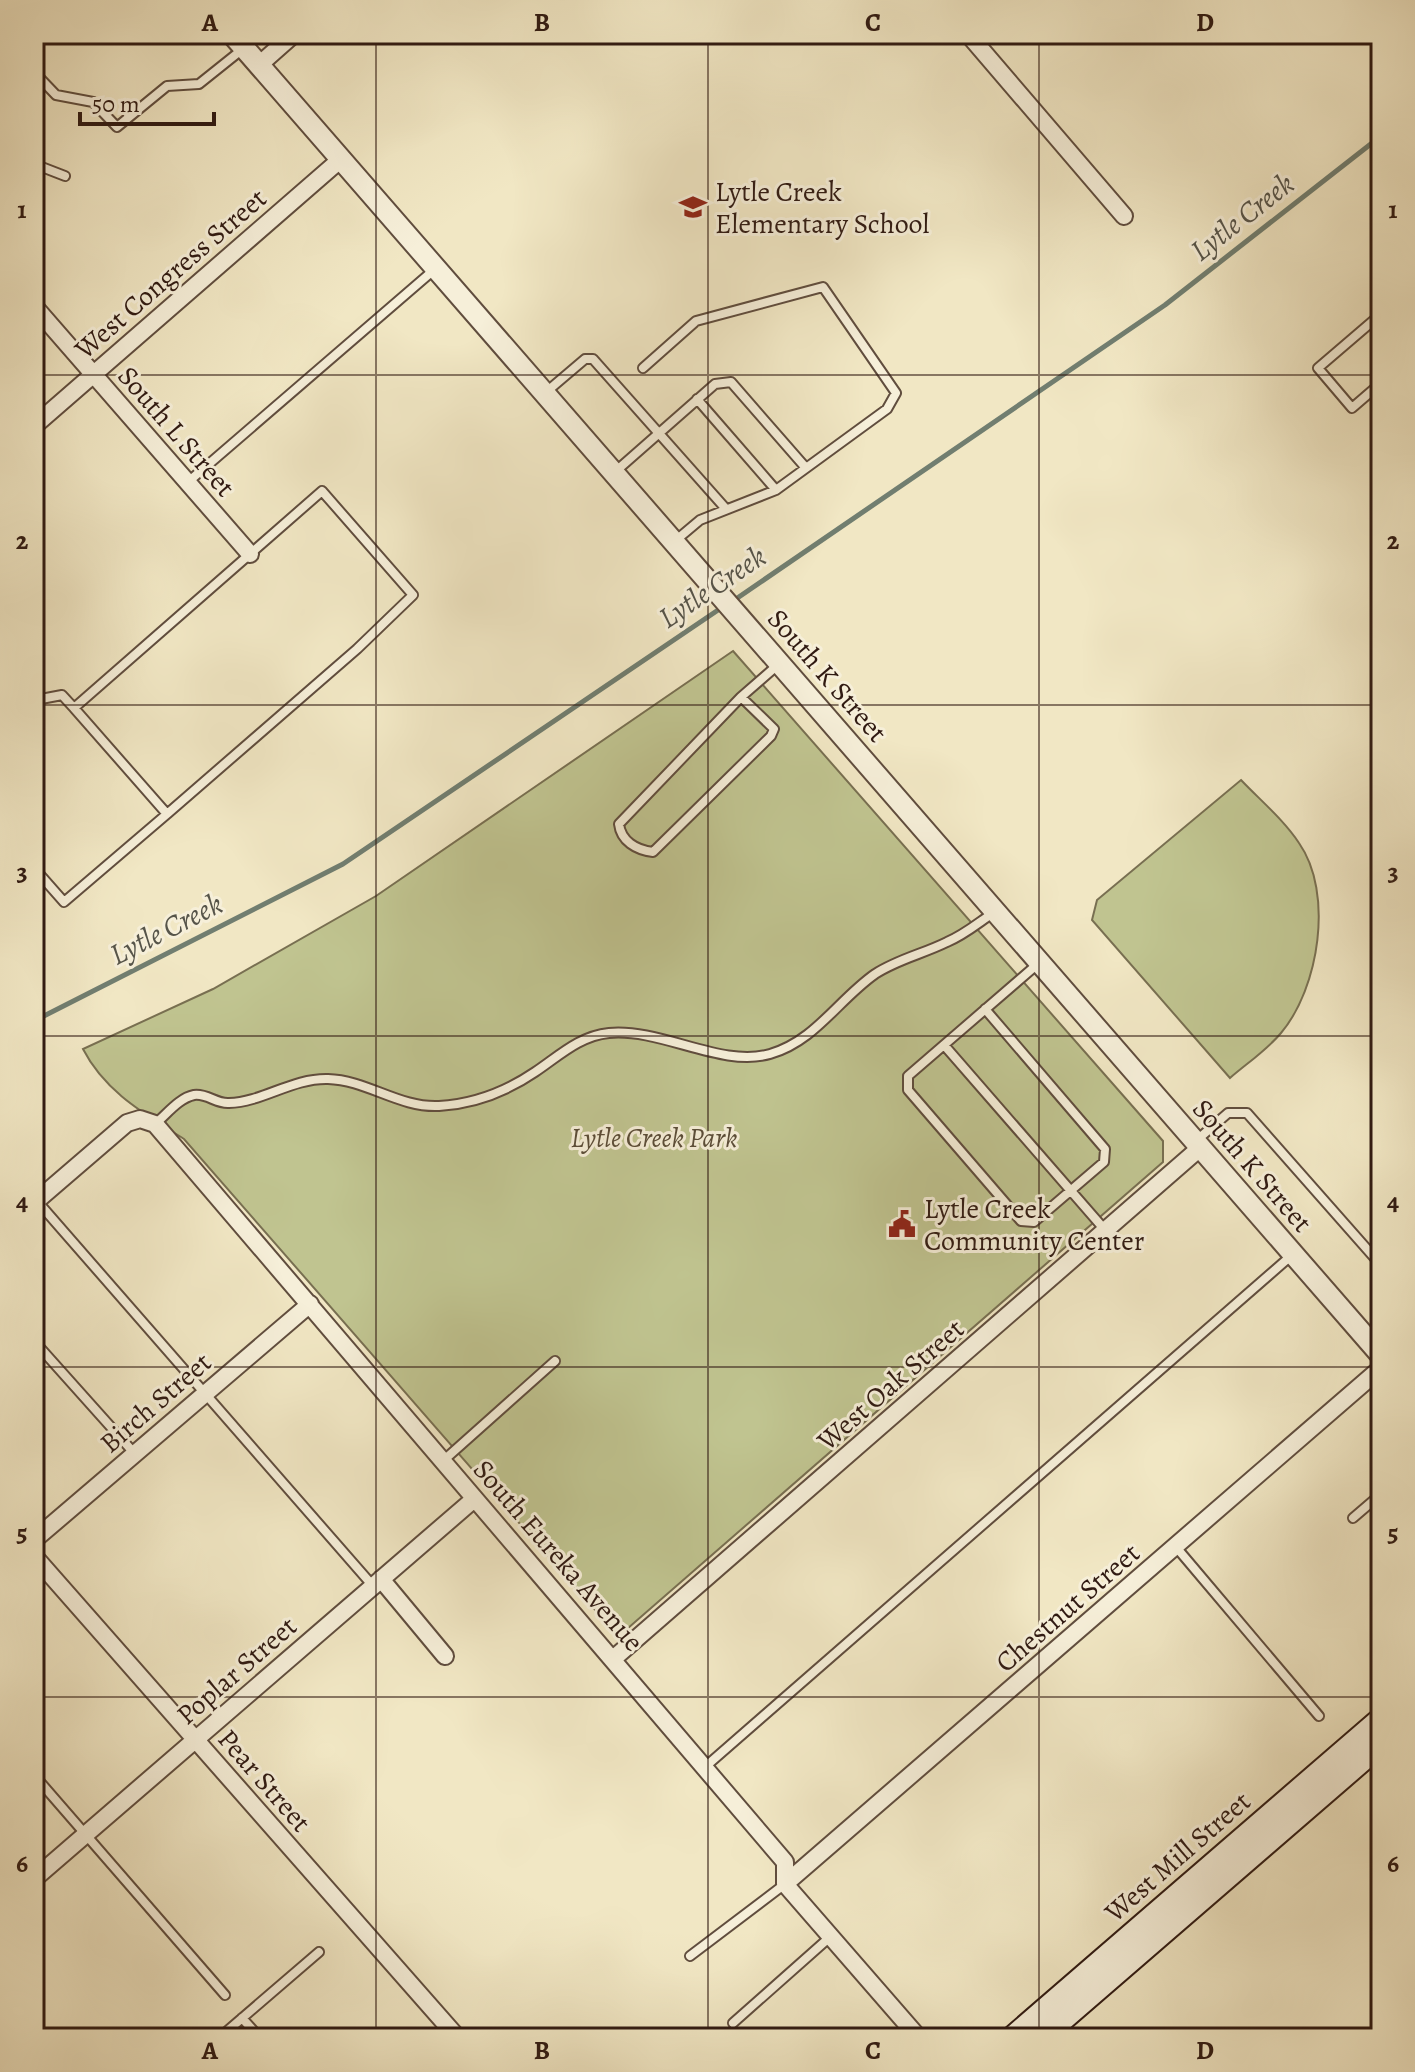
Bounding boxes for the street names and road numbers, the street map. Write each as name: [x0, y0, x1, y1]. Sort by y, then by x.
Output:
street label: West Congress Street: [66, 180, 275, 368]
street label: South L Street: [109, 358, 244, 505]
street label: South K Street: [759, 601, 896, 750]
street label: South K Street: [1184, 1091, 1321, 1240]
street label: West Oak Street: [808, 1310, 972, 1460]
street label: Birch Street: [92, 1344, 219, 1462]
street label: South Eureka Avenue: [464, 1452, 652, 1660]
street label: Chestnut Street: [987, 1534, 1148, 1681]
street label: Poplar Street: [168, 1608, 305, 1734]
street label: Pear Street: [209, 1721, 320, 1840]
street label: West Mill Street: [1096, 1783, 1259, 1931]

